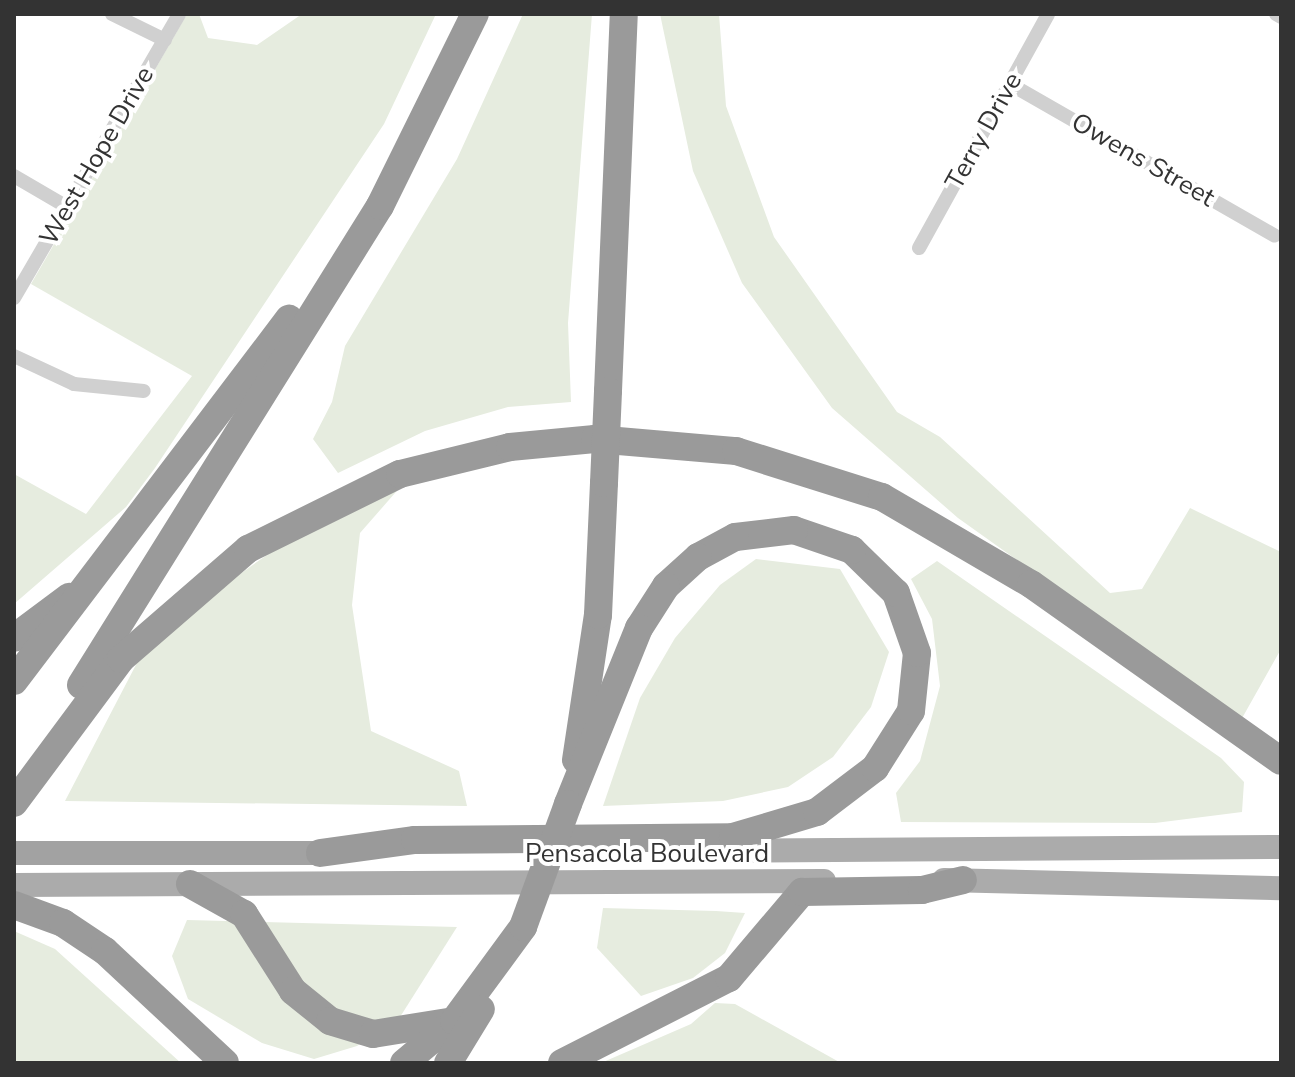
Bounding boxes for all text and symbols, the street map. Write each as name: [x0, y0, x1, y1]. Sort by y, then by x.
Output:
street label: West Hope Drive: [33, 61, 161, 251]
street label: Terry Drive: [939, 67, 1029, 195]
street label: Owens Street: [1066, 106, 1220, 214]
street label: Pensacola Boulevard: [525, 838, 769, 870]

